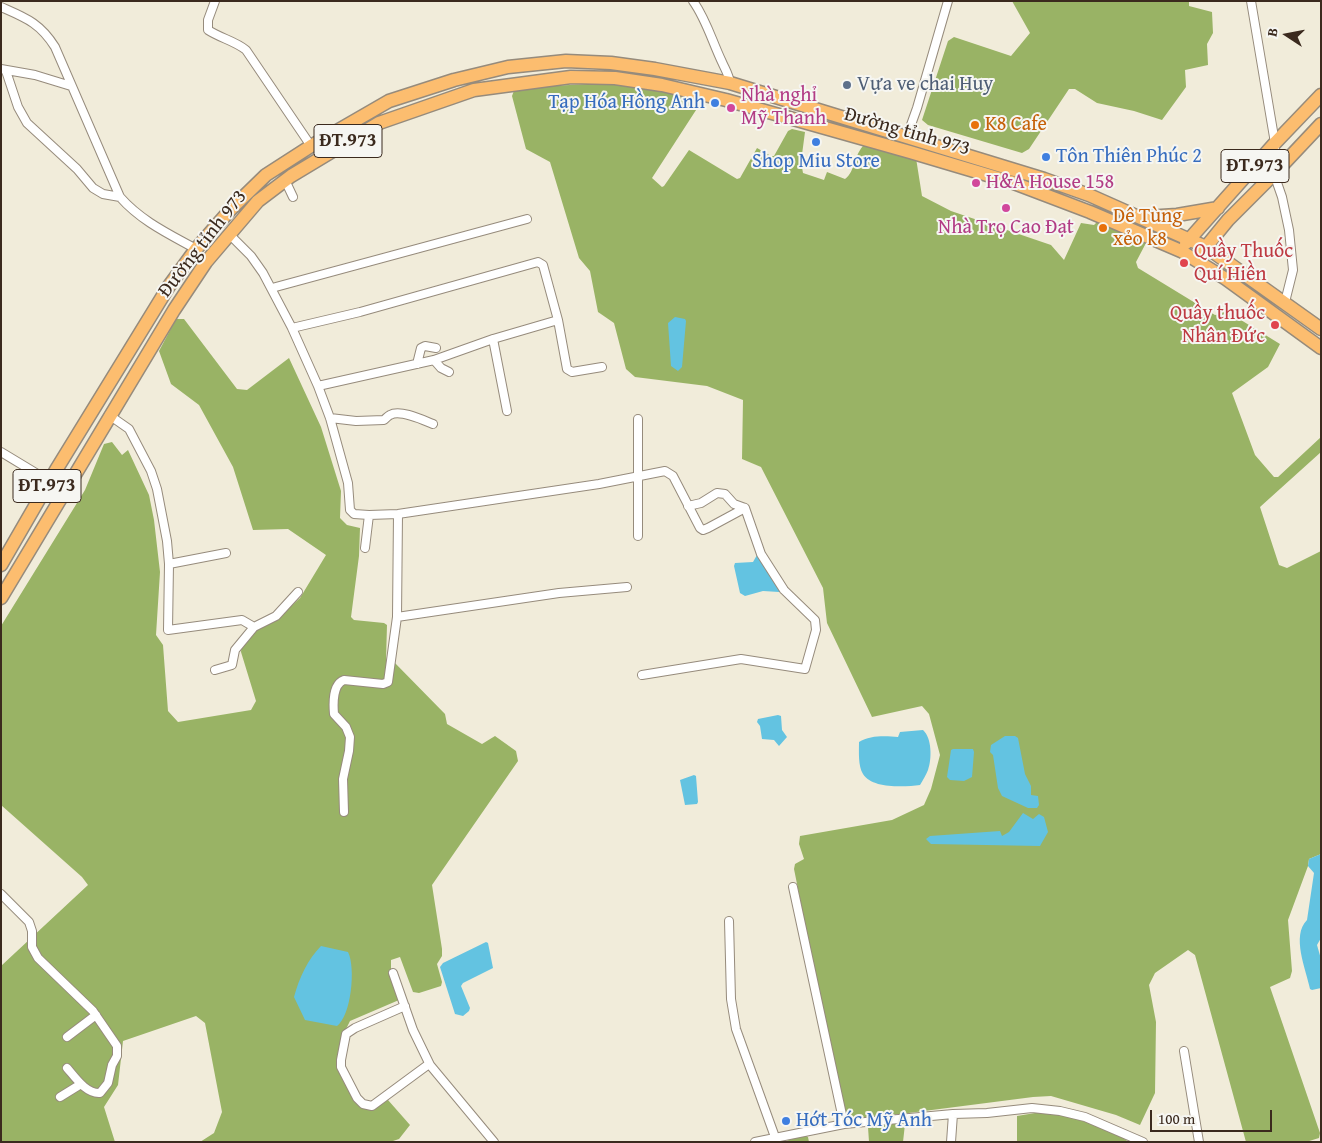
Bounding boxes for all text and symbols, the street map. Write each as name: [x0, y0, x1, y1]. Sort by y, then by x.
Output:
north arrow: [1262, 10, 1312, 60]
text: B: [1262, 26, 1283, 38]
place label: Vựa ve chai Huy: [857, 73, 993, 97]
marker: Vựa ve chai Huy: [841, 79, 853, 91]
place label: Nhà nghỉ Mỹ Thanh: [741, 84, 826, 131]
place label: Tạp Hóa Hồng Anh: [548, 91, 705, 115]
marker: Tạp Hóa Hồng Anh: [709, 97, 721, 109]
marker: Nhà nghỉ Mỹ Thanh: [725, 102, 737, 114]
street label: Đường tỉnh 973: [841, 103, 973, 161]
place label: K8 Cafe: [985, 113, 1047, 137]
marker: K8 Cafe: [969, 119, 981, 131]
road number: ĐT.973: [314, 124, 382, 158]
marker: Shop Miu Store: [810, 136, 822, 148]
place label: Tôn Thiên Phúc 2: [1056, 145, 1202, 169]
place label: Shop Miu Store: [752, 150, 880, 174]
road number: ĐT.973: [1221, 150, 1289, 182]
marker: Tôn Thiên Phúc 2: [1040, 151, 1052, 163]
place label: H&A House 158: [986, 171, 1114, 195]
marker: H&A House 158: [970, 177, 982, 189]
street label: Đường tỉnh 973: [154, 185, 252, 303]
marker: Nhà Trọ Cao Đạt: [1000, 202, 1012, 214]
place label: Dê Tùng xẻo k8: [1113, 205, 1182, 252]
place label: Nhà Trọ Cao Đạt: [938, 216, 1074, 240]
marker: Dê Tùng xẻo k8: [1097, 222, 1109, 234]
place label: Quầy Thuốc Quí Hiền: [1194, 240, 1293, 287]
marker: Quầy Thuốc Quí Hiền: [1178, 257, 1190, 269]
place label: Quầy thuốc Nhân Đức: [1170, 302, 1265, 349]
marker: Quầy thuốc Nhân Đức: [1269, 319, 1281, 331]
road number: ĐT.973: [13, 470, 81, 502]
scale bar: [1152, 1100, 1274, 1132]
text: 100 m: [1158, 1108, 1195, 1129]
place label: Hớt Tóc Mỹ Anh: [796, 1109, 932, 1133]
marker: Hớt Tóc Mỹ Anh: [780, 1115, 792, 1127]

